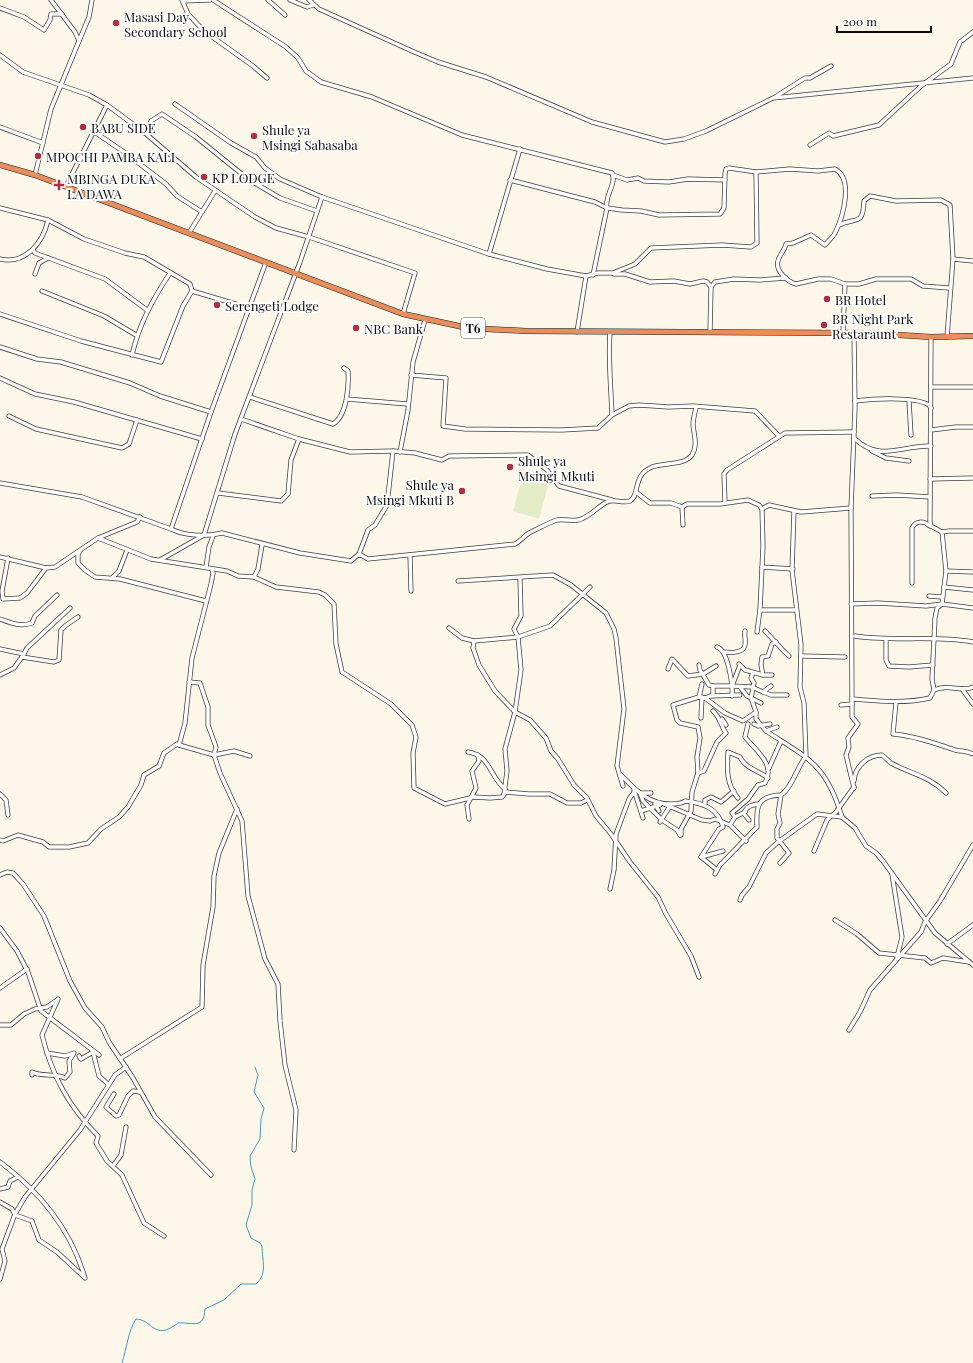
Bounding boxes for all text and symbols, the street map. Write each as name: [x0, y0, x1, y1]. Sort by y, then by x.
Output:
place label: Masasi Day Secondary School: [124, 8, 227, 40]
scale bar: [837, 8, 931, 34]
text: 200 m: [843, 13, 877, 29]
marker: Masasi Day Secondary School: [111, 18, 121, 28]
place label: BABU SIDE: [91, 119, 156, 136]
place label: Shule ya Msingi Sabasaba: [262, 121, 358, 153]
marker: BABU SIDE: [78, 122, 88, 132]
marker: Shule ya Msingi Sabasaba: [249, 131, 259, 141]
place label: MPOCHI PAMBA KALI: [46, 148, 175, 165]
marker: MPOCHI PAMBA KALI: [33, 151, 43, 161]
place label: KP LODGE: [212, 169, 275, 186]
place label: MBINGA DUKA LA DAWA: [67, 170, 156, 202]
marker: KP LODGE: [199, 172, 209, 182]
marker: MBINGA DUKA LA DAWA: [54, 180, 64, 190]
place label: BR Hotel: [835, 291, 886, 308]
marker: BR Hotel: [822, 294, 832, 304]
place label: Serengeti Lodge: [225, 297, 319, 314]
marker: Serengeti Lodge: [212, 300, 222, 310]
place label: BR Night Park Restaraunt: [832, 310, 914, 342]
road number: T6: [461, 318, 485, 338]
place label: NBC Bank: [364, 320, 424, 337]
marker: BR Night Park Restaraunt: [819, 320, 829, 330]
marker: NBC Bank: [351, 323, 361, 333]
place label: Shule ya Msingi Mkuti: [518, 452, 595, 484]
marker: Shule ya Msingi Mkuti: [505, 462, 515, 472]
place label: Shule ya Msingi Mkuti B: [366, 476, 455, 508]
marker: Shule ya Msingi Mkuti B: [457, 486, 467, 496]

